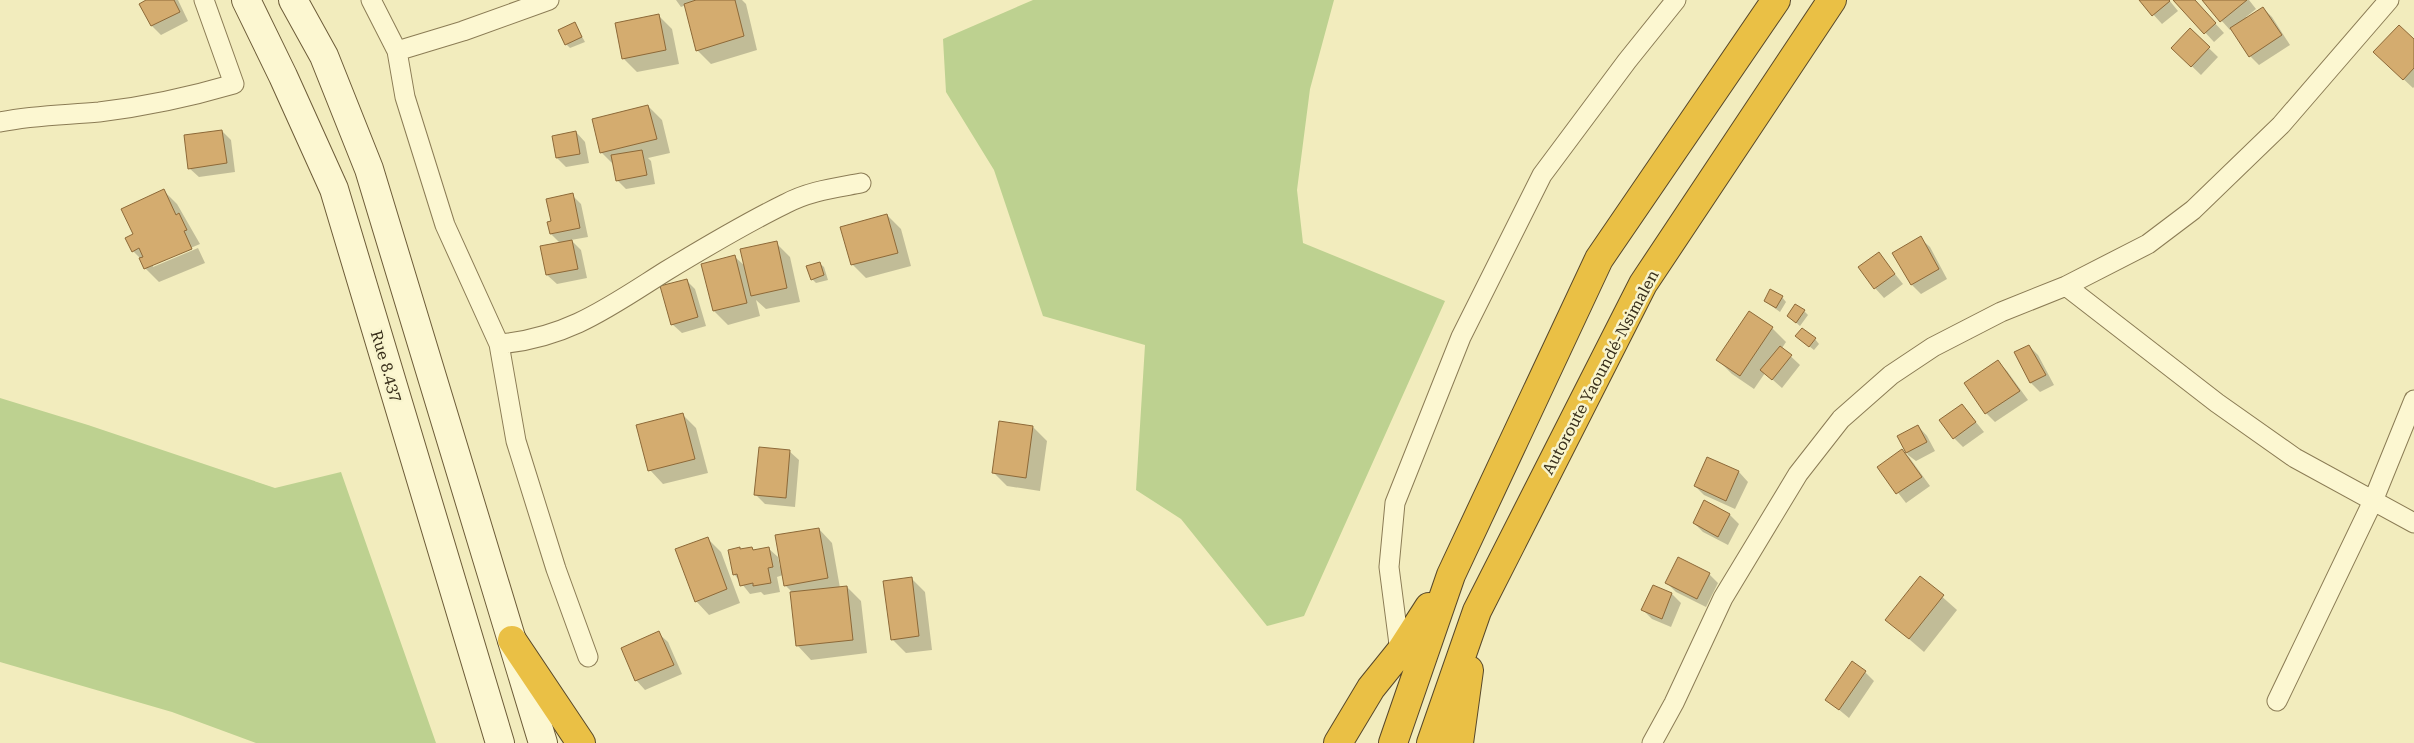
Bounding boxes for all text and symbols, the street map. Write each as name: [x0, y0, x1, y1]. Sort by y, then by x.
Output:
street label: Autoroute Yaoundé-Nsimalen: [1538, 267, 1663, 478]
street label: Rue 8.437: [367, 328, 406, 404]

